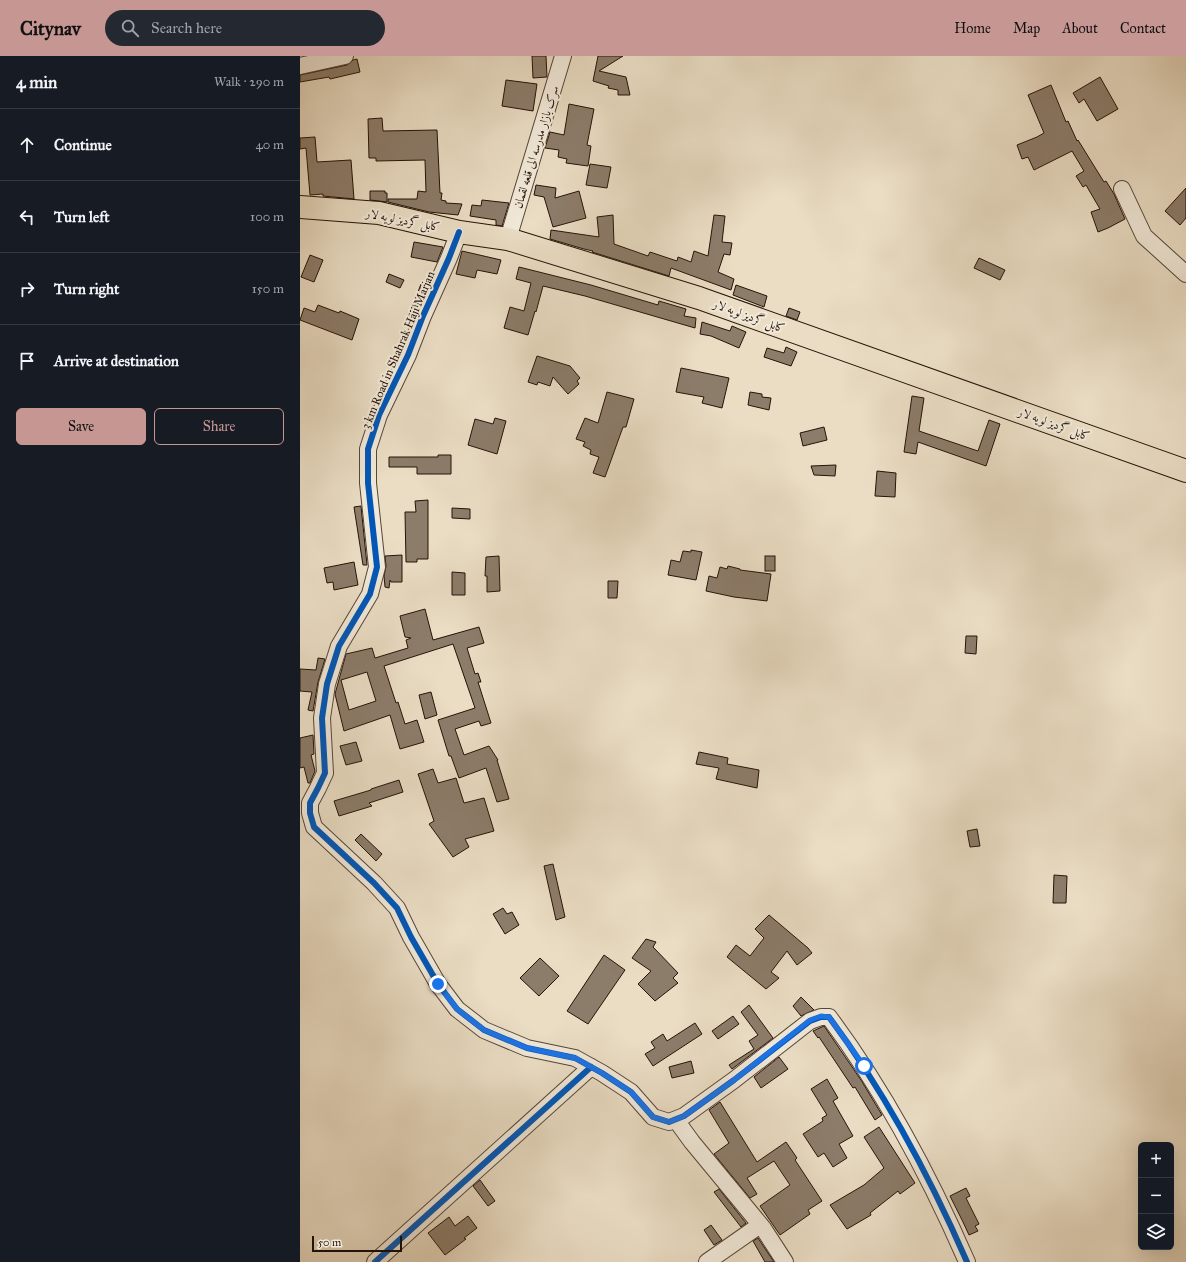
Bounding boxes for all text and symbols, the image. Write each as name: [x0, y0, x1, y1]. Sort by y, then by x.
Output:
search box: [105, 10, 385, 46]
text: Citynav: [20, 17, 81, 40]
icon: search: [119, 17, 141, 39]
text: Search here: [151, 19, 222, 37]
text: Home: [954, 20, 991, 37]
text: Map: [1013, 20, 1040, 37]
text: About: [1062, 20, 1098, 37]
text: Contact: [1120, 20, 1166, 37]
text: 4 min: [16, 72, 57, 93]
text: Walk · 290 m: [214, 74, 284, 90]
street label: سرک بازار مدرسه الی قلعه لقمان: [511, 84, 562, 210]
icon: ahead: [16, 134, 38, 156]
text: Continue: [54, 136, 112, 154]
text: 40 m: [255, 137, 284, 153]
street label: کابل گردیز لویه لار: [363, 205, 441, 236]
icon: left: [16, 206, 38, 228]
text: Turn left: [54, 208, 110, 226]
text: 100 m: [250, 209, 284, 225]
street label: 3 km Road in Shahrak Haji Marjan: [358, 269, 438, 431]
icon: right: [16, 278, 38, 300]
text: Turn right: [54, 280, 119, 298]
text: 150 m: [252, 281, 284, 297]
street label: کابل گردیز لویه لار: [710, 295, 787, 337]
icon: arrive: [16, 350, 38, 372]
text: Arrive at destination: [54, 352, 179, 370]
street label: کابل گردیز لویه لار: [1015, 403, 1092, 445]
button: Save: [16, 408, 146, 445]
button: Share: [154, 408, 284, 445]
route end: [429, 975, 447, 993]
route start: [855, 1057, 873, 1075]
map controls: [1138, 1142, 1174, 1250]
button: +: [1138, 1142, 1174, 1178]
button: −: [1138, 1178, 1174, 1214]
button: layers: [1138, 1214, 1174, 1250]
scale bar: [312, 1234, 402, 1253]
text: 50 m: [318, 1236, 341, 1249]

